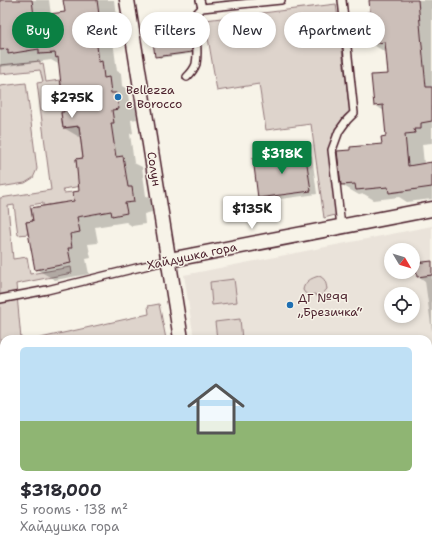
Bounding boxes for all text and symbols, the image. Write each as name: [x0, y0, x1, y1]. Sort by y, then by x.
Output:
chip: Buy: [12, 12, 64, 48]
chip: Rent: [72, 12, 132, 48]
chip: Filters: [140, 12, 210, 48]
chip: New: [218, 12, 276, 48]
chip: Apartment: [284, 12, 385, 48]
place label: Bellezza e Borocco: [126, 82, 182, 112]
pin: $275K: [44, 85, 100, 119]
text: $275K: [51, 89, 93, 106]
marker: Bellezza e Borocco: [113, 92, 123, 102]
pin: $318K: [254, 141, 310, 175]
text: $318K: [261, 145, 303, 162]
street label: Солун: [143, 151, 165, 187]
pin: $135K: [224, 196, 280, 230]
text: $135K: [232, 200, 272, 217]
street label: Хайдушка гора: [146, 239, 239, 273]
north arrow: [384, 243, 420, 279]
map controls: [384, 243, 420, 323]
button: locate: [384, 287, 420, 323]
place label: ДГ №99 „Брезичка“: [297, 290, 362, 320]
marker: ДГ №99 „Брезичка“: [285, 300, 295, 310]
icon: home: [180, 373, 252, 445]
text: $318,000: [20, 479, 102, 501]
text: 5 rooms · 138 m²: [20, 501, 128, 518]
text: Хайдушка гора: [20, 518, 119, 535]

